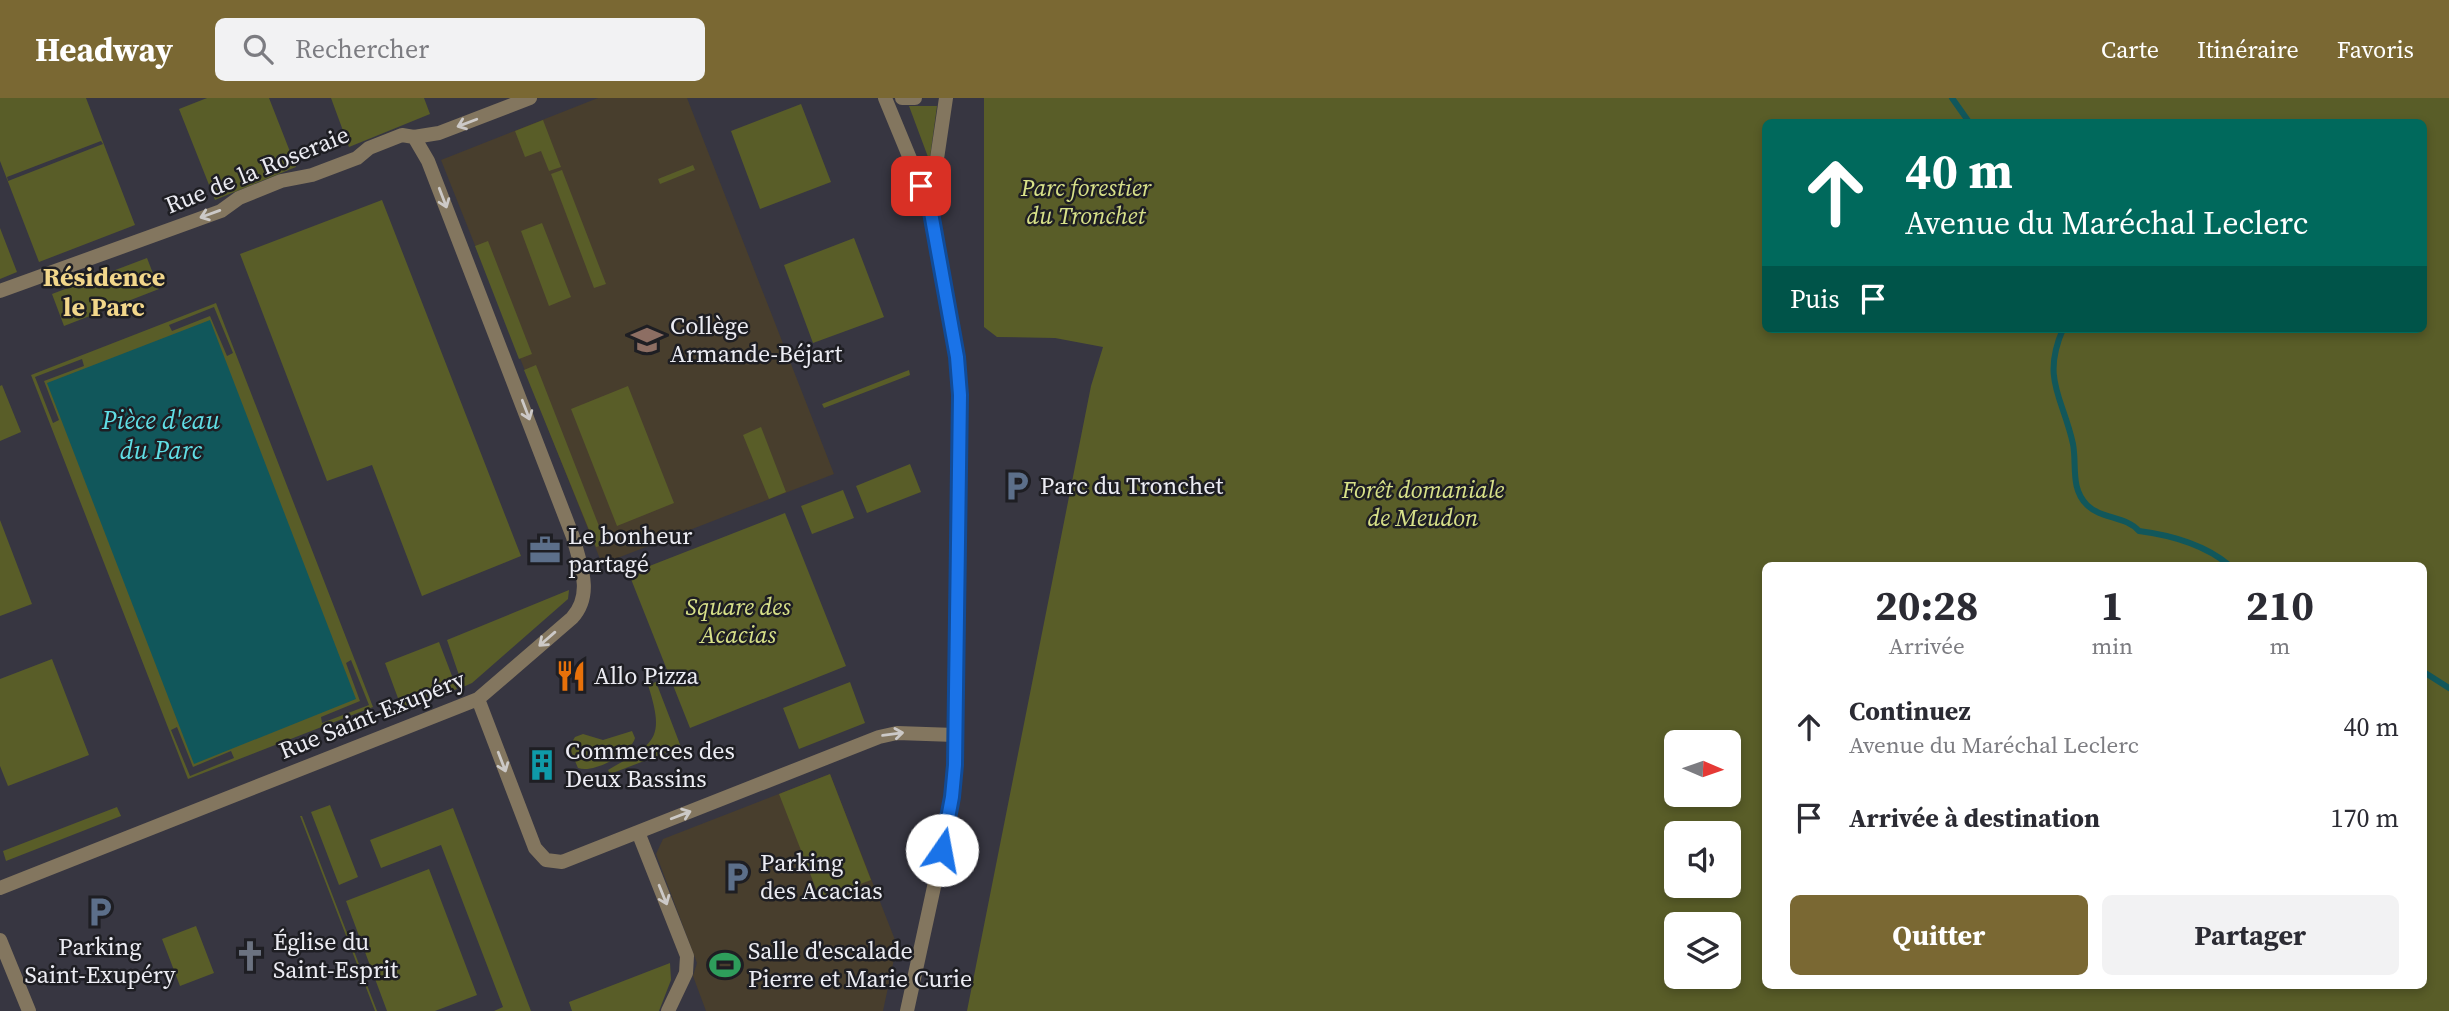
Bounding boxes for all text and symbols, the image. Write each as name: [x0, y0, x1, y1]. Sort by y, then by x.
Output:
search box: [215, 18, 705, 81]
text: Headway: [35, 27, 173, 72]
icon: search: [239, 30, 277, 68]
text: Rechercher: [295, 31, 429, 67]
text: Carte: [2101, 33, 2159, 66]
text: Itinéraire: [2197, 33, 2299, 66]
text: Favoris: [2337, 33, 2414, 66]
one-way arrow: [456, 117, 478, 130]
street label: Rue de la Roseraie: [160, 118, 354, 222]
text: 40 m: [1905, 137, 2013, 204]
icon: ahead: [1790, 147, 1881, 238]
pin: [891, 156, 951, 216]
icon: arrive: [902, 167, 940, 205]
park label: Parc forestier du Tronchet: [1020, 171, 1153, 232]
one-way arrow: [437, 187, 450, 209]
text: Avenue du Maréchal Leclerc: [1905, 201, 2308, 245]
one-way arrow: [200, 209, 222, 222]
district label: Résidence le Parc: [43, 259, 165, 325]
icon: arrive: [1854, 280, 1892, 318]
text: Puis: [1790, 281, 1840, 317]
place label: Collège Armande-Béjart: [670, 309, 843, 370]
school or university icon: Collège Armande-Béjart: [630, 323, 664, 357]
one-way arrow: [520, 399, 533, 421]
water label: Pièce d'eau du Parc: [101, 402, 220, 468]
parking icon: Parc du Tronchet: [1000, 469, 1034, 503]
place label: Parc du Tronchet: [1040, 469, 1223, 502]
park label: Forêt domaniale de Meudon: [1341, 473, 1505, 534]
place label: Le bonheur partagé: [568, 519, 693, 580]
office icon: Le bonheur partagé: [528, 533, 562, 567]
text: 20:28: [1875, 576, 1979, 634]
text: 1: [2101, 576, 2124, 634]
text: 210: [2246, 576, 2314, 634]
park label: Square des Acacias: [685, 590, 791, 651]
text: Arrivée: [1889, 630, 1965, 662]
text: min: [2091, 630, 2133, 662]
text: m: [2270, 630, 2290, 662]
one-way arrow: [538, 631, 556, 647]
restaurant icon: Allo Pizza: [554, 659, 588, 693]
place label: Allo Pizza: [594, 659, 699, 692]
street label: Rue Saint-Exupéry: [274, 662, 470, 767]
text: Continuez: [1849, 693, 1970, 729]
icon: ahead: [1790, 708, 1828, 746]
text: 40 m: [2344, 709, 2399, 745]
one-way arrow: [881, 728, 904, 741]
text: Avenue du Maréchal Leclerc: [1849, 729, 2139, 761]
north arrow: [1664, 730, 1741, 807]
map controls: [1664, 730, 1741, 989]
place label: Commerces des Deux Bassins: [565, 734, 735, 795]
building icon: Commerces des Deux Bassins: [525, 748, 559, 782]
one-way arrow: [497, 751, 510, 773]
icon: arrive: [1790, 799, 1828, 837]
text: Arrivée à destination: [1849, 800, 2100, 836]
text: 170 m: [2331, 800, 2399, 836]
one-way arrow: [670, 807, 691, 820]
position arrow: [905, 813, 979, 887]
button: sound: [1664, 821, 1741, 898]
place label: Parking des Acacias: [760, 846, 883, 907]
parking icon: Parking des Acacias: [720, 860, 754, 894]
one-way arrow: [658, 884, 671, 906]
parking icon: Parking Saint-Exupéry: [83, 895, 117, 929]
button: Quitter: [1790, 895, 2088, 975]
button: Partager: [2102, 895, 2399, 975]
button: layers: [1664, 912, 1741, 989]
place label: Église du Saint-Esprit: [273, 925, 398, 986]
place label: Parking Saint-Exupéry: [24, 930, 176, 991]
place label: Salle d'escalade Pierre et Marie Curie: [748, 934, 972, 995]
church icon: Église du Saint-Esprit: [233, 939, 267, 973]
sports icon: Salle d'escalade Pierre et Marie Curie: [708, 948, 742, 982]

